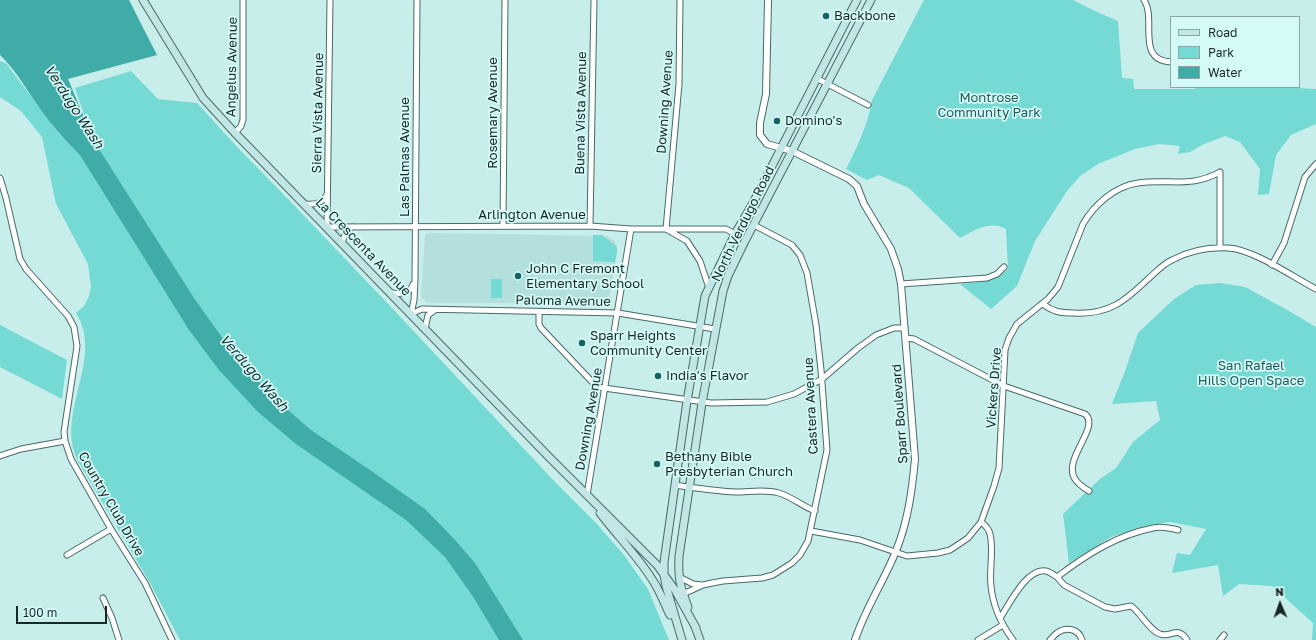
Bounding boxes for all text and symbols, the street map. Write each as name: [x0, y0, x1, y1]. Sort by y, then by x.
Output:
place label: Backbone: [834, 8, 896, 24]
marker: Backbone: [821, 11, 831, 21]
legend: [1170, 16, 1300, 88]
street label: Angelus Avenue: [223, 17, 241, 117]
text: Road: [1208, 25, 1237, 40]
text: Park: [1208, 45, 1234, 60]
street label: Downing Avenue: [654, 50, 676, 154]
street label: Buena Vista Avenue: [572, 51, 590, 175]
street label: Sierra Vista Avenue: [309, 53, 327, 173]
street label: Rosemary Avenue: [485, 57, 501, 169]
water label: Verdugo Wash: [41, 62, 107, 152]
text: Water: [1208, 65, 1242, 80]
park label: Montrose Community Park: [937, 90, 1041, 121]
street label: Las Palmas Avenue: [397, 97, 413, 217]
place label: Domino's: [785, 113, 842, 129]
marker: Domino's: [772, 116, 782, 126]
street label: North Verdugo Road: [708, 164, 778, 284]
street label: La Crescenta Avenue: [312, 195, 414, 299]
street label: Arlington Avenue: [478, 207, 586, 223]
place label: John C Fremont Elementary School: [526, 261, 644, 292]
marker: John C Fremont Elementary School: [513, 271, 523, 281]
street label: Paloma Avenue: [515, 292, 611, 310]
place label: Sparr Heights Community Center: [590, 328, 707, 359]
water label: Verdugo Wash: [216, 331, 292, 415]
marker: Sparr Heights Community Center: [577, 338, 587, 348]
street label: Vickers Drive: [983, 347, 1005, 429]
street label: Castera Avenue: [801, 357, 821, 455]
park label: San Rafael Hills Open Space: [1198, 358, 1304, 389]
street label: Sparr Boulevard: [889, 364, 911, 464]
street label: Downing Avenue: [572, 366, 606, 472]
place label: India's Flavor: [666, 368, 749, 384]
marker: India's Flavor: [653, 371, 663, 381]
street label: Country Club Drive: [75, 449, 147, 559]
place label: Bethany Bible Presbyterian Church: [665, 449, 793, 480]
marker: Bethany Bible Presbyterian Church: [652, 459, 662, 469]
north arrow: [1260, 584, 1300, 624]
text: N: [1275, 585, 1284, 598]
scale bar: [18, 598, 109, 624]
text: 100 m: [23, 605, 57, 620]

